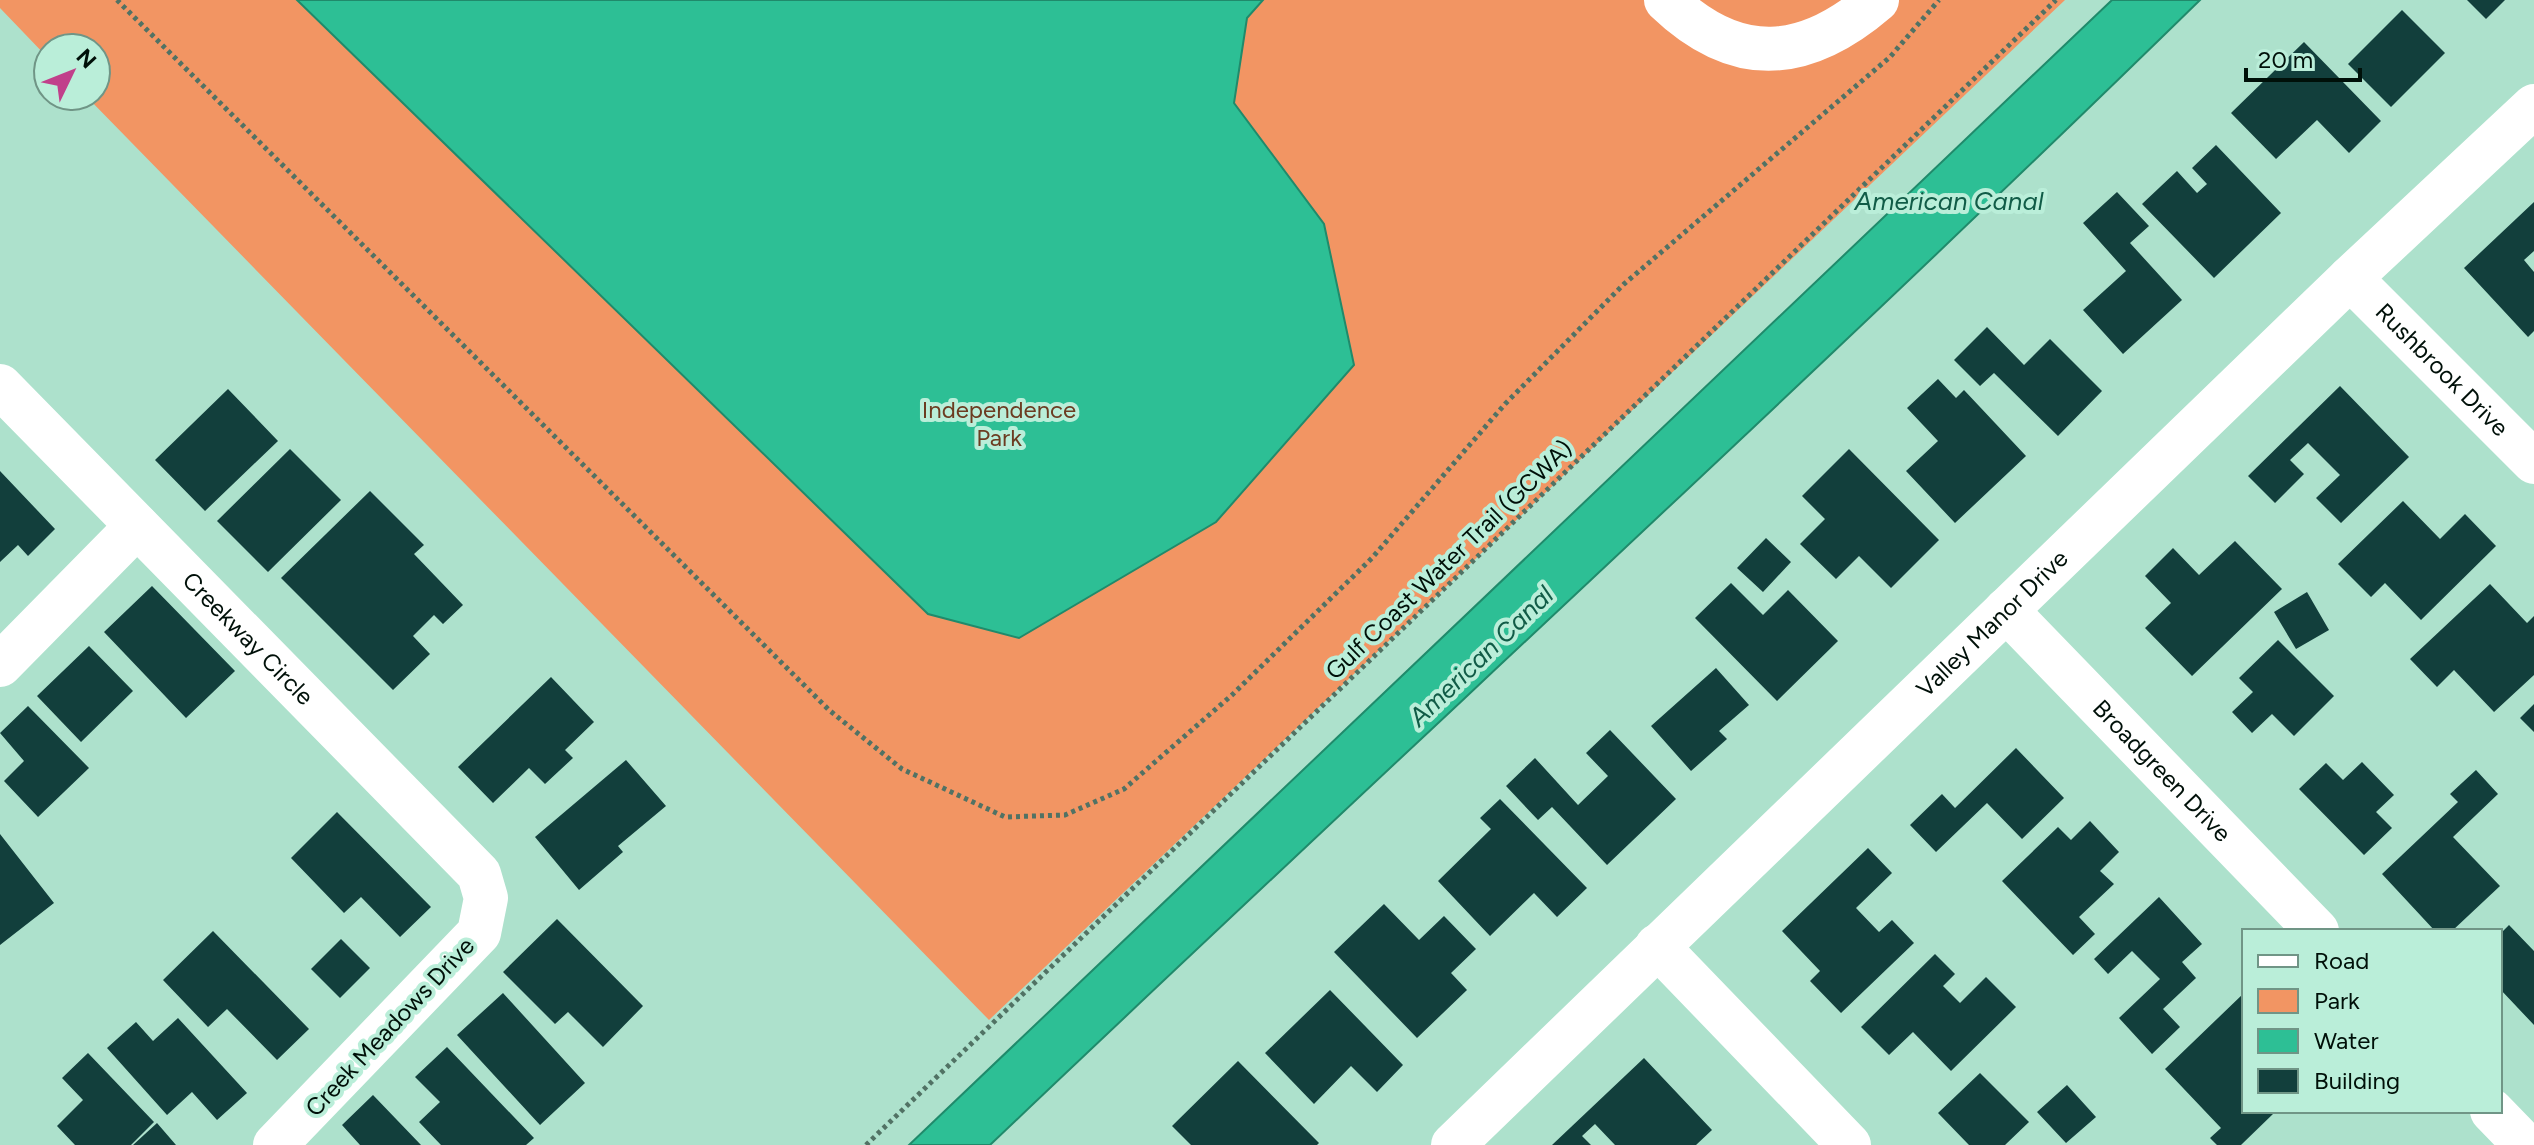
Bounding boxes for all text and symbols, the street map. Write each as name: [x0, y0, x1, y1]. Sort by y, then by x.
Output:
north arrow: [32, 32, 112, 112]
scale bar: [2246, 32, 2360, 82]
text: N: [71, 43, 102, 74]
text: 20 m: [2258, 45, 2313, 74]
water label: American Canal: [1854, 185, 2044, 217]
street label: Rushbrook Drive: [2370, 297, 2515, 442]
park label: Independence Park: [922, 395, 1076, 452]
street label: Gulf Coast Water Trail (GCWA): [1319, 434, 1578, 685]
street label: Valley Manor Drive: [1910, 544, 2074, 703]
street label: Creekway Circle: [177, 566, 320, 711]
water label: American Canal: [1401, 579, 1560, 734]
street label: Broadgreen Drive: [2087, 694, 2237, 848]
legend: [2242, 929, 2502, 1113]
street label: Creek Meadows Drive: [299, 931, 480, 1122]
text: Road: [2314, 946, 2369, 975]
text: Park: [2314, 986, 2360, 1015]
text: Water: [2314, 1026, 2379, 1055]
text: Building: [2314, 1066, 2400, 1095]

